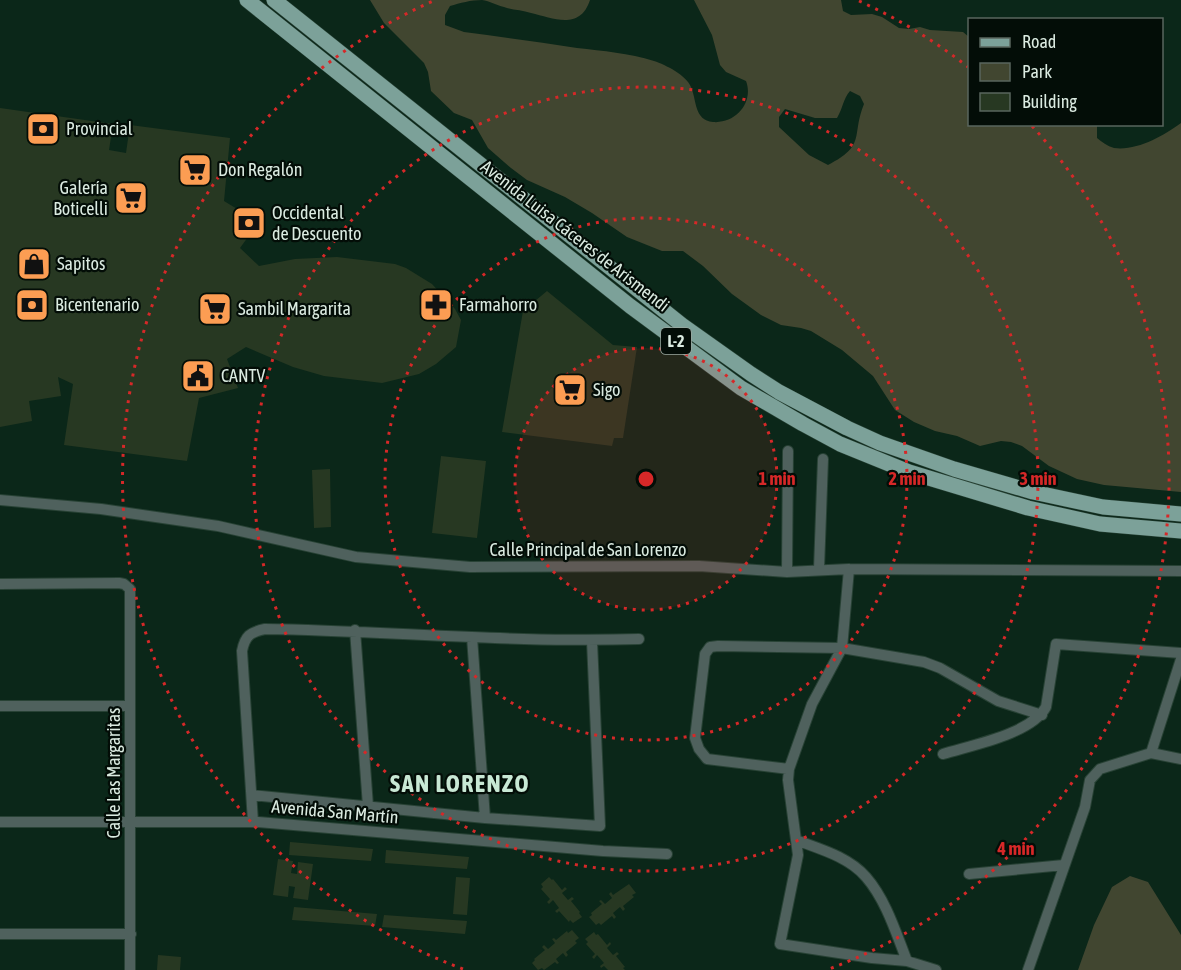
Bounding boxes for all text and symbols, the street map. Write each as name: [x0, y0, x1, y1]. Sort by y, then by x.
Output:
legend: [968, 18, 1163, 126]
text: Road: [1022, 31, 1056, 52]
text: Park: [1022, 61, 1052, 82]
text: Building: [1022, 91, 1077, 112]
bank icon: Provincial: [25, 111, 61, 147]
place label: Provincial: [66, 118, 133, 139]
supermarket icon: Don Regalón: [177, 152, 213, 188]
street label: Avenida Luisa Cáceres de Arismendi: [477, 155, 674, 316]
place label: Don Regalón: [218, 159, 302, 180]
place label: Galería Boticelli: [53, 177, 108, 219]
supermarket icon: Galería Boticelli: [113, 180, 149, 216]
place label: Occidental de Descuento: [272, 202, 362, 244]
bank icon: Occidental de Descuento: [231, 205, 267, 241]
shop icon: Sapitos: [16, 246, 52, 282]
place label: Sapitos: [57, 253, 105, 274]
bank icon: Bicentenario: [14, 287, 50, 323]
pharmacy icon: Farmahorro: [418, 287, 454, 323]
supermarket icon: Sambil Margarita: [197, 291, 233, 327]
place label: Bicentenario: [55, 294, 139, 315]
place label: Farmahorro: [459, 294, 537, 315]
place label: Sambil Margarita: [238, 298, 351, 319]
road number: L-2: [661, 328, 691, 354]
public building icon: CANTV: [180, 358, 216, 394]
place label: CANTV: [221, 365, 265, 386]
supermarket icon: Sigo: [552, 372, 588, 408]
place label: Sigo: [593, 379, 621, 400]
text: 1 min: [759, 468, 796, 489]
text: 2 min: [889, 468, 926, 489]
text: 3 min: [1020, 468, 1057, 489]
centre of rings: [636, 469, 656, 489]
street label: Calle Principal de San Lorenzo: [489, 539, 687, 560]
street label: Calle Las Margaritas: [103, 708, 124, 838]
district label: SAN LORENZO: [390, 770, 530, 797]
street label: Avenida San Martín: [271, 795, 399, 828]
text: 4 min: [997, 838, 1035, 859]

